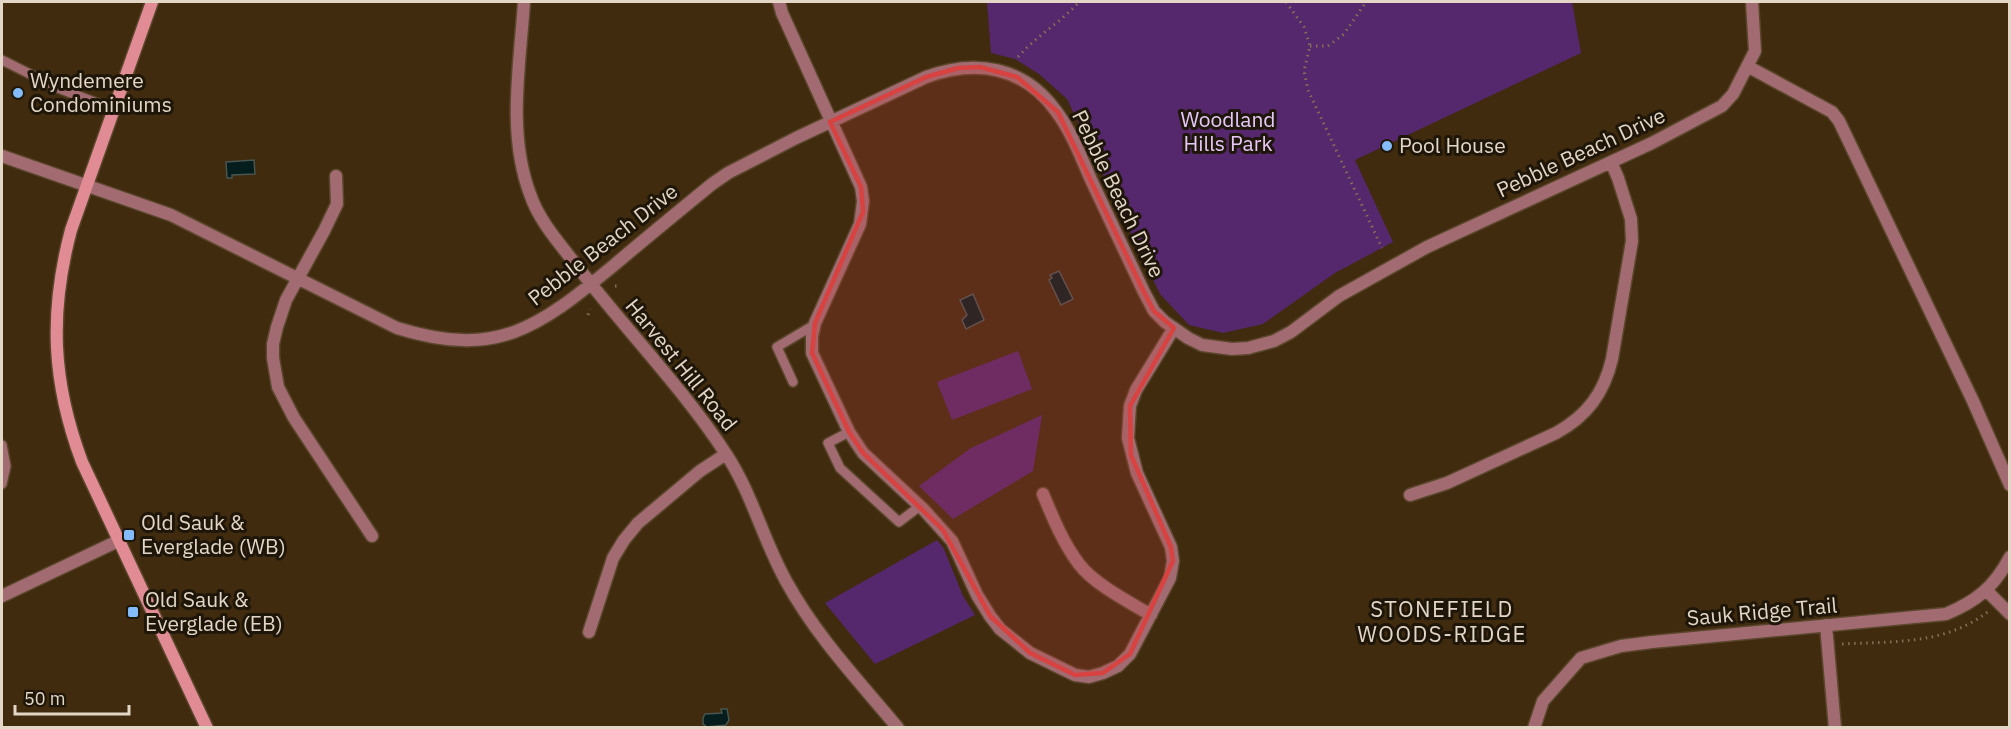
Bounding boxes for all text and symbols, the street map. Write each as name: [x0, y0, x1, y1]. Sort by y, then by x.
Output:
place label: Wyndemere Condominiums: [30, 66, 172, 118]
marker: Wyndemere Condominiums: [11, 86, 25, 100]
street label: Pebble Beach Drive: [1492, 101, 1669, 203]
street label: Pebble Beach Drive: [1066, 105, 1172, 282]
park label: Woodland Hills Park: [1180, 105, 1276, 157]
place label: Pool House: [1399, 131, 1506, 159]
marker: Pool House: [1380, 139, 1394, 153]
street label: Pebble Beach Drive: [522, 177, 683, 312]
street label: Harvest Hill Road: [620, 292, 744, 436]
place label: Old Sauk & Everglade (WB): [141, 508, 286, 560]
marker: Old Sauk & Everglade (WB): [122, 528, 136, 542]
place label: Old Sauk & Everglade (EB): [145, 585, 283, 637]
street label: Sauk Ridge Trail: [1686, 590, 1838, 632]
district label: STONEFIELD WOODS-RIDGE: [1357, 594, 1527, 648]
marker: Old Sauk & Everglade (EB): [126, 605, 140, 619]
scale bar: [15, 678, 129, 716]
text: 50 m: [24, 687, 66, 710]

